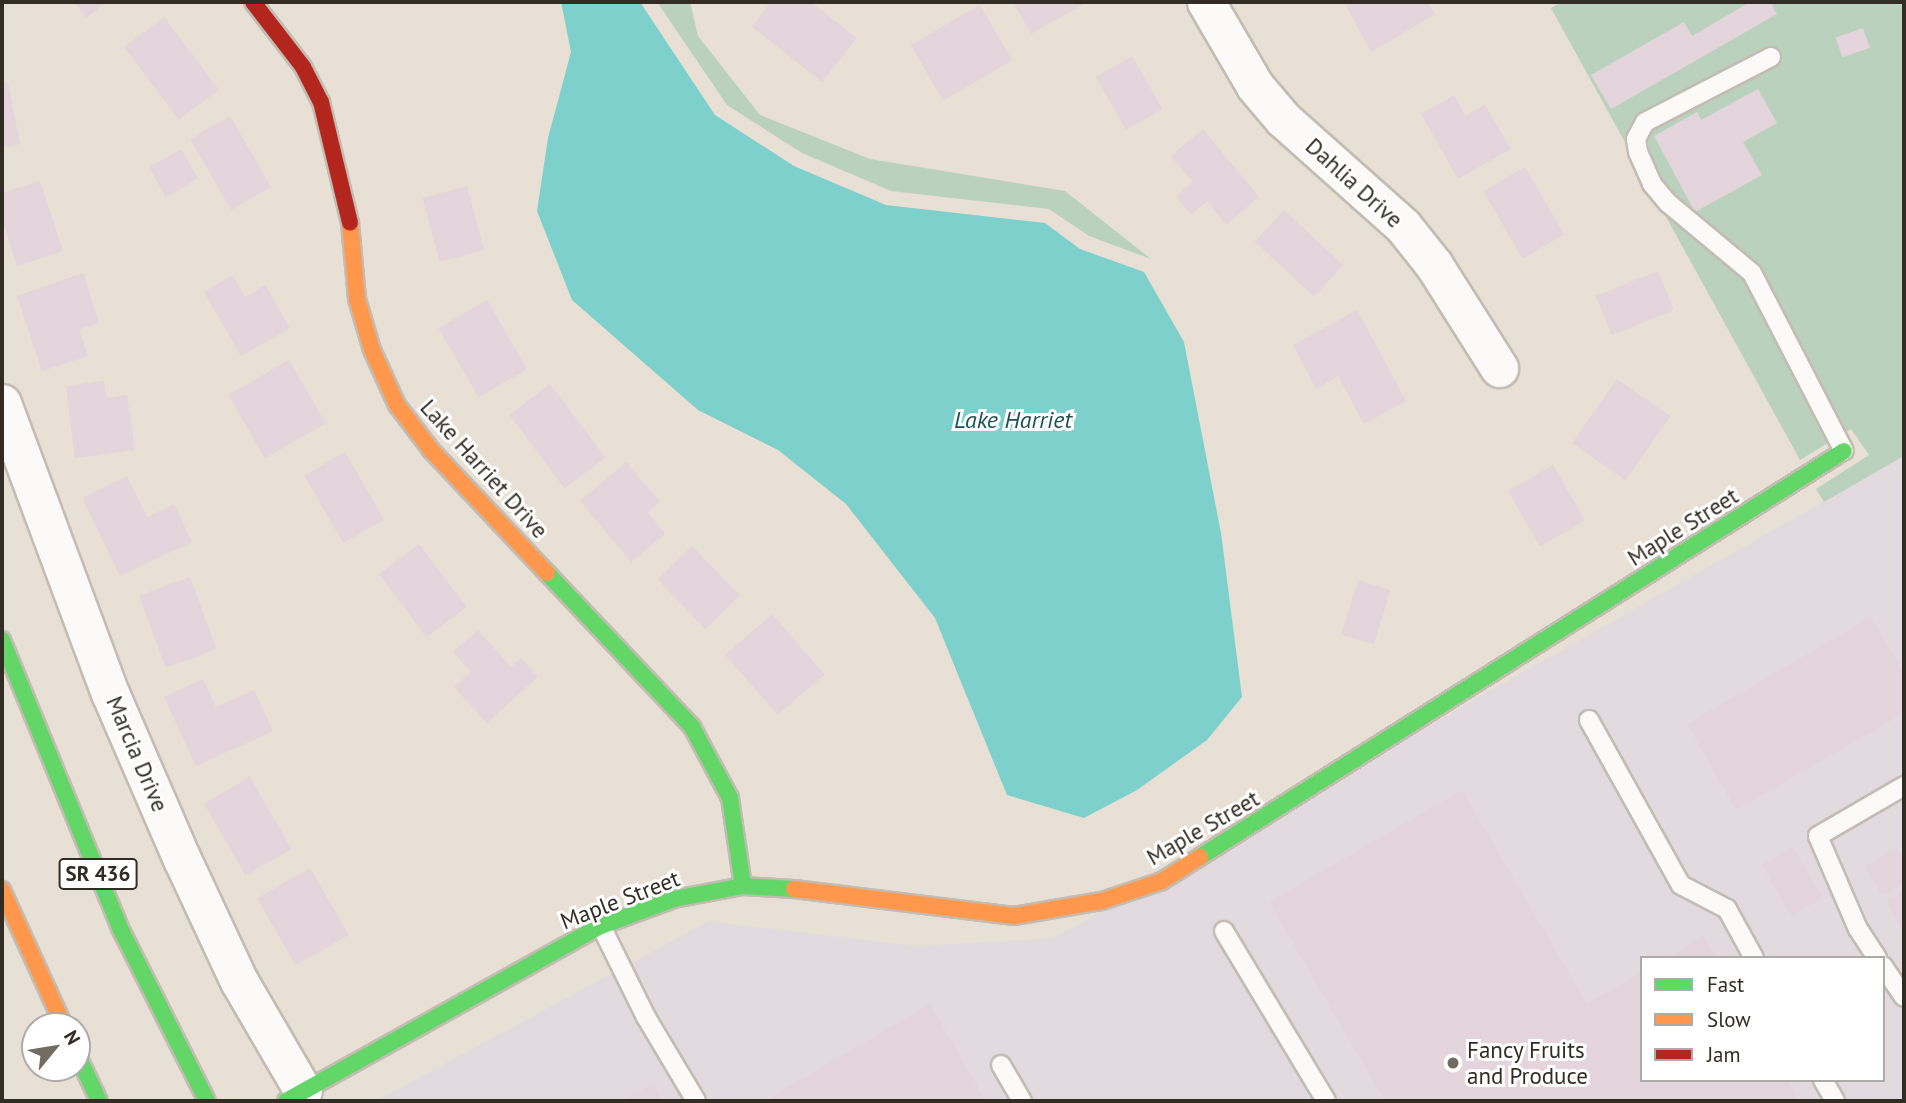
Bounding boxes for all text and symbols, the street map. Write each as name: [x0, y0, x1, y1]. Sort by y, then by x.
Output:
street label: Dahlia Drive: [1300, 132, 1408, 234]
street label: Lake Harriet Drive: [414, 394, 554, 544]
water label: Lake Harriet: [954, 406, 1072, 434]
street label: Maple Street: [1623, 482, 1743, 572]
street label: Marcia Drive: [100, 692, 174, 816]
street label: Maple Street: [1142, 785, 1264, 871]
road number: SR 436: [58, 856, 138, 892]
street label: Maple Street: [557, 865, 683, 935]
legend: [1640, 956, 1885, 1082]
text: Fast: [1707, 971, 1744, 998]
text: Slow: [1707, 1006, 1751, 1033]
north arrow: [21, 1012, 91, 1082]
text: N: [59, 1026, 86, 1049]
place label: Fancy Fruits and Produce: [1467, 1036, 1588, 1090]
text: Jam: [1707, 1041, 1741, 1068]
marker: Fancy Fruits and Produce: [1445, 1055, 1461, 1071]

